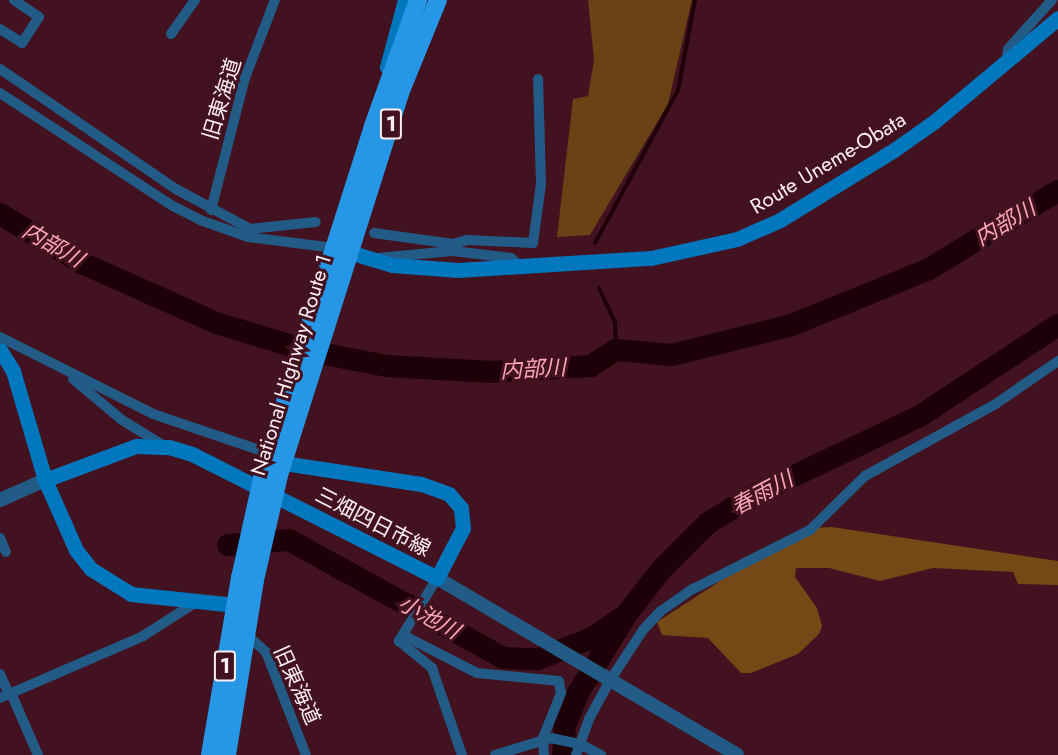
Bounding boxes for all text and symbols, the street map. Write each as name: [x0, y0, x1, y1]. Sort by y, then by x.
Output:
street label: 旧東海道: [198, 55, 246, 143]
road number: 1: [379, 107, 403, 141]
street label: Route Uneme-Obata: [746, 107, 910, 219]
water label: 内部川: [970, 195, 1040, 251]
water label: 内部川: [18, 217, 88, 273]
street label: National Highway Route 1: [245, 252, 337, 478]
water label: 内部川: [499, 354, 567, 384]
water label: 春雨川: [727, 466, 797, 520]
street label: 三畑四日市線: [311, 482, 435, 562]
water label: 小池川: [394, 589, 464, 645]
street label: 旧東海道: [268, 642, 326, 728]
road number: 1: [213, 649, 237, 683]

